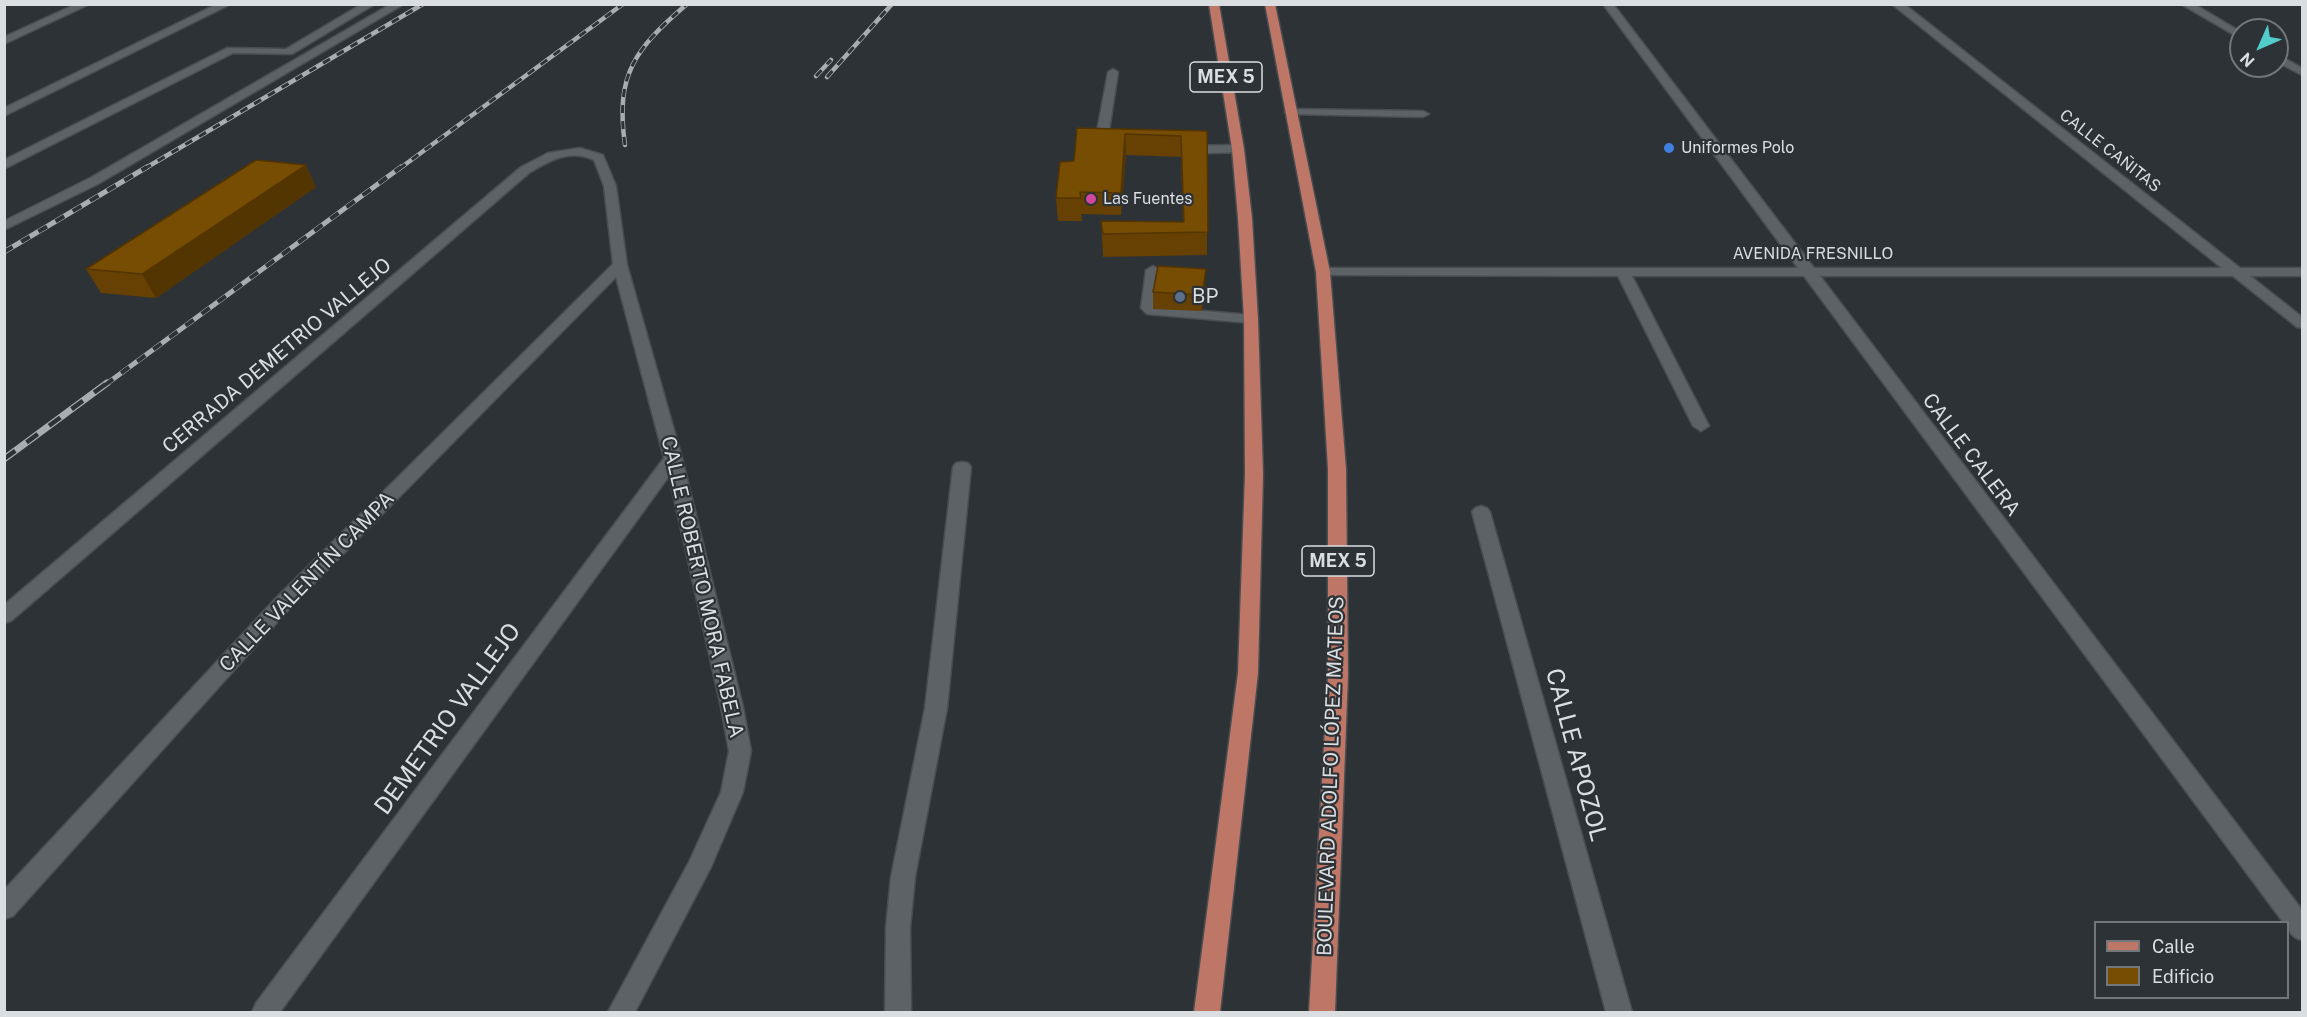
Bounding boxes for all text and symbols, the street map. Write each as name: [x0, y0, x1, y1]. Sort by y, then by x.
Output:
north arrow: [2229, 18, 2289, 78]
text: N: [2236, 49, 2258, 71]
road number: MEX 5: [1190, 62, 1262, 92]
street label: CALLE CAÑITAS: [2056, 106, 2164, 196]
place label: Uniformes Polo: [1681, 138, 1794, 158]
marker: Uniformes Polo: [1662, 141, 1676, 155]
place label: Las Fuentes: [1103, 189, 1192, 209]
marker: Las Fuentes: [1084, 192, 1098, 206]
street label: AVENIDA FRESNILLO: [1733, 244, 1893, 264]
street label: CERRADA DEMETRIO VALLEJO: [158, 253, 396, 459]
place label: BP: [1192, 285, 1218, 309]
marker: BP: [1173, 290, 1187, 304]
street label: CALLE CALERA: [1917, 389, 2025, 521]
street label: CALLE ROBERTO MORA FABELA: [656, 434, 748, 740]
street label: CALLE VALENTÍN CAMPA: [215, 487, 399, 677]
road number: MEX 5: [1302, 546, 1374, 576]
street label: BOULEVARD ADOLFO LÓPEZ MATEOS: [1313, 596, 1349, 956]
street label: DEMETRIO VALLEJO: [369, 618, 527, 820]
street label: CALLE APOZOL: [1539, 665, 1613, 845]
legend: [2094, 921, 2289, 999]
text: Calle: [2152, 936, 2195, 957]
text: Edificio: [2152, 966, 2214, 987]

